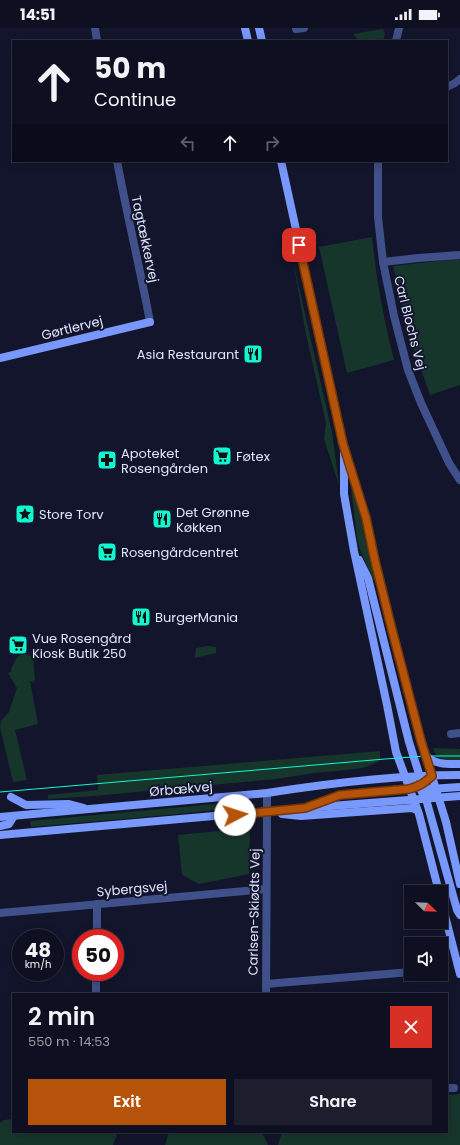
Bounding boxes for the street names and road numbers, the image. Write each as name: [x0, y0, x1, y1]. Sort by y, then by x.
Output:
street label: Tagtækkervej: [127, 194, 163, 284]
street label: Carl Blochs Vej: [389, 274, 431, 372]
street label: Gørtlervej: [39, 311, 105, 345]
street label: Ørbækvej: [149, 777, 213, 801]
street label: Carlsen-Skiødts Vej: [243, 848, 265, 976]
street label: Sybergsvej: [96, 876, 168, 902]

